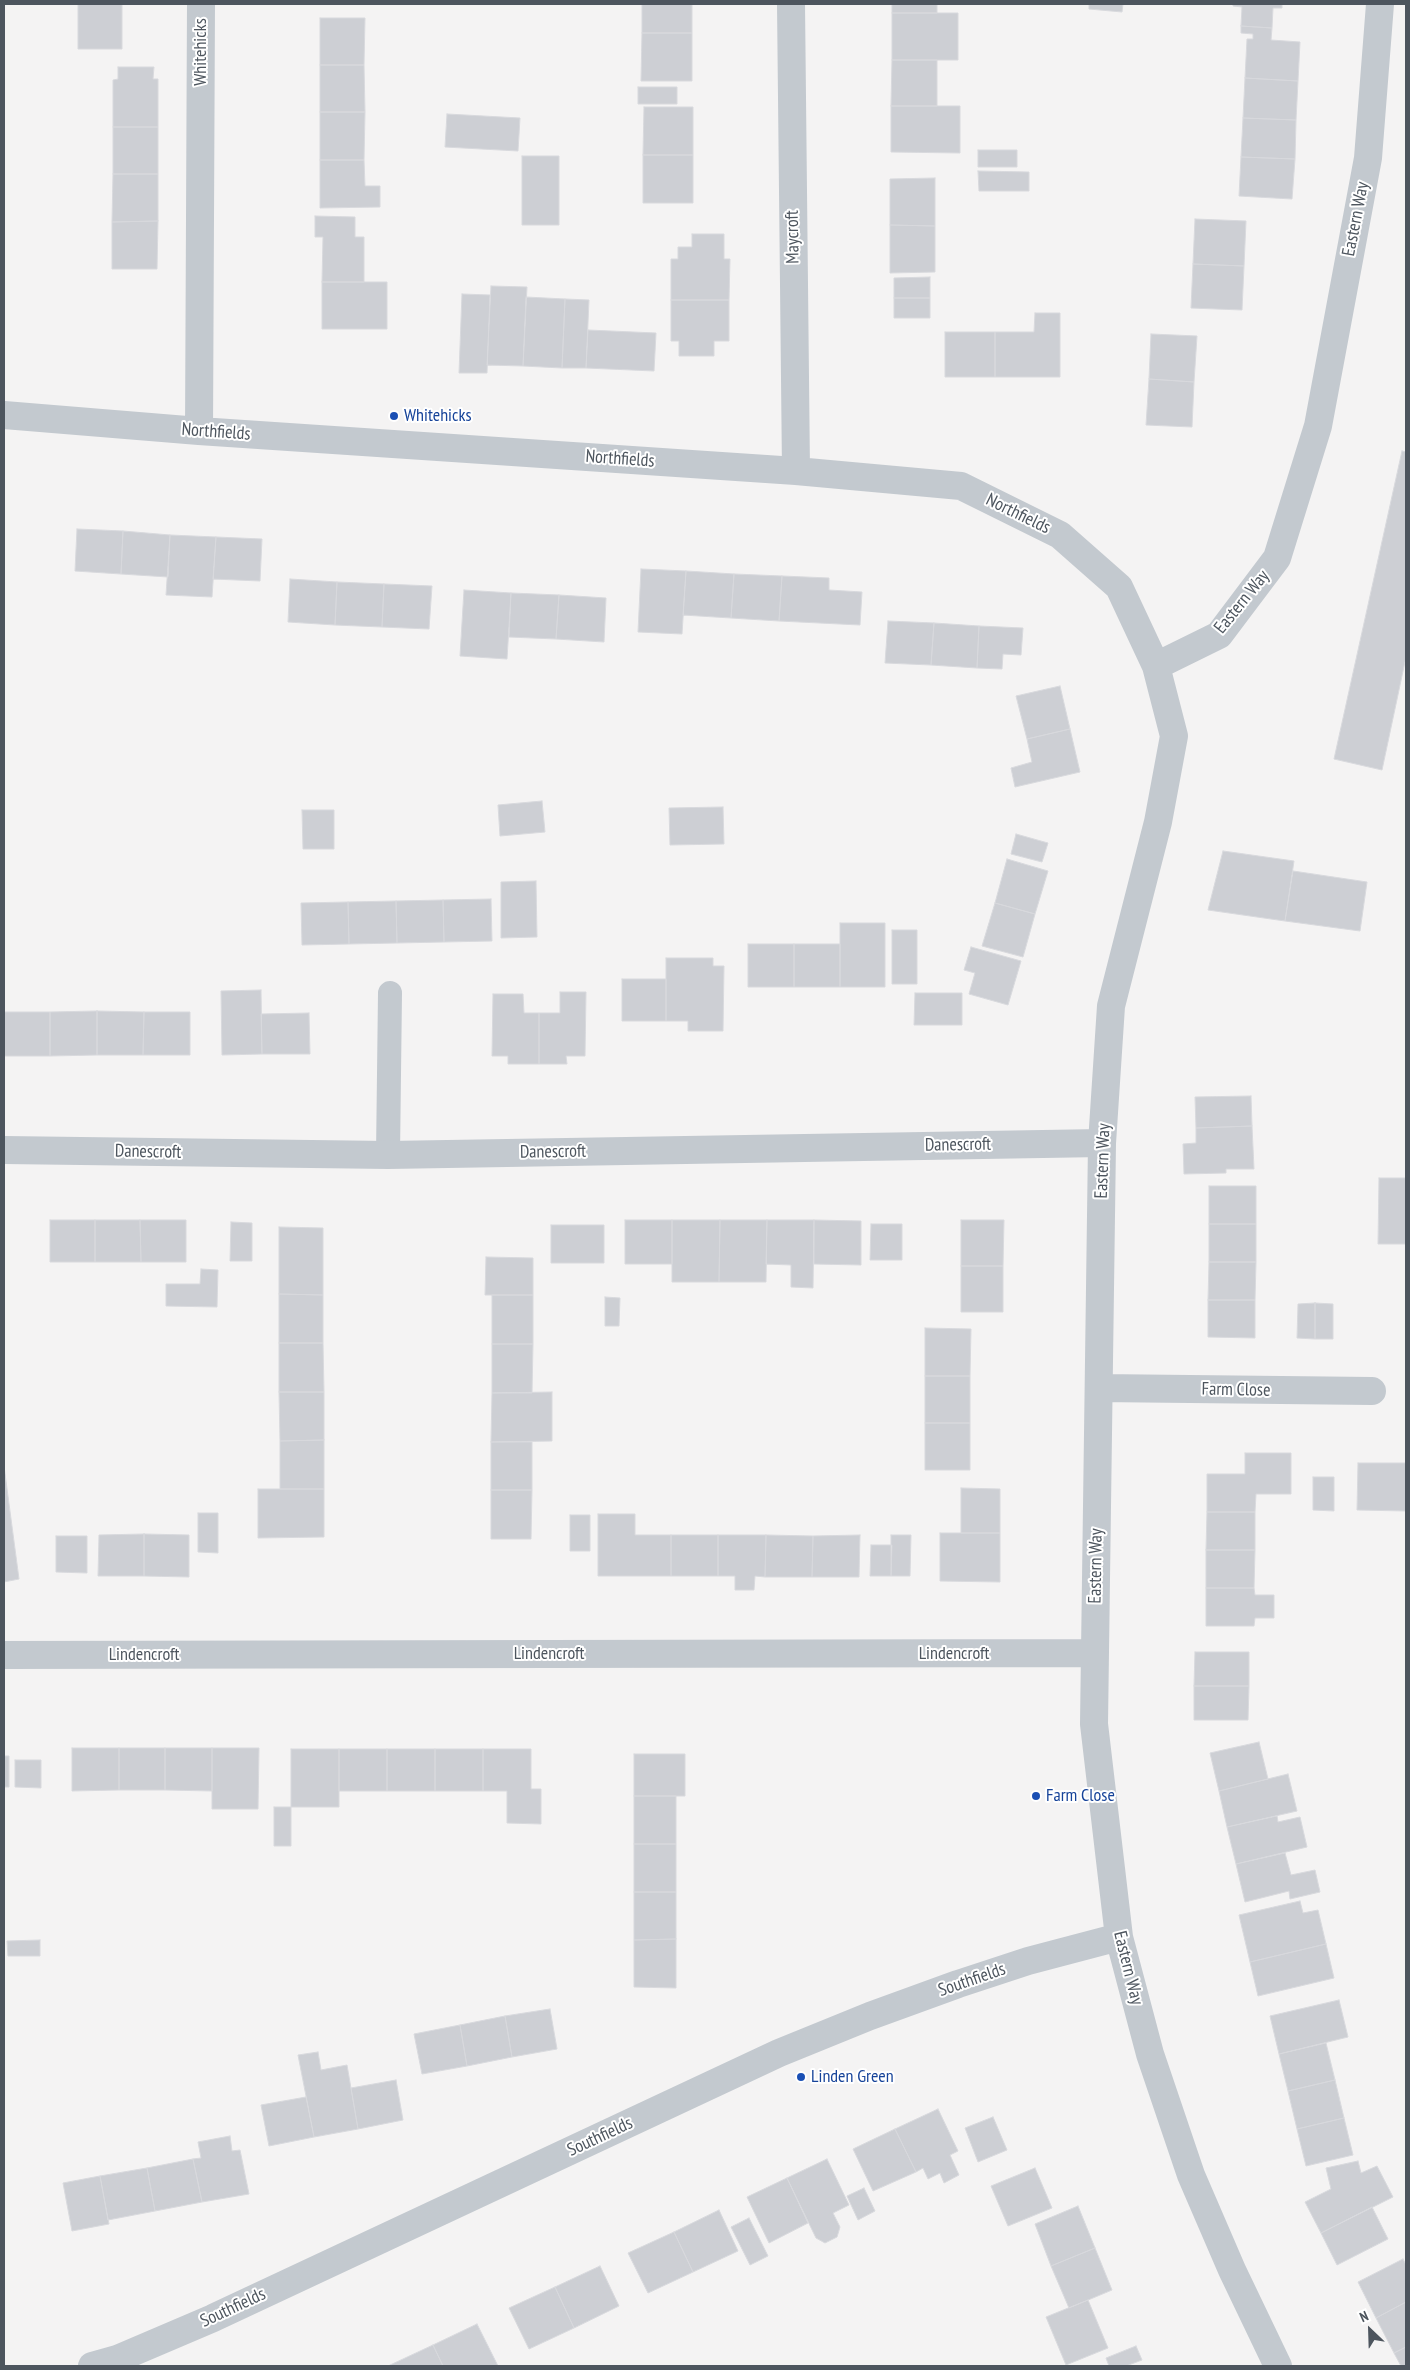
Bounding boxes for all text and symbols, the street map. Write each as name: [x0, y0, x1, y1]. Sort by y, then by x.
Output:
street label: Whitehicks: [190, 18, 212, 86]
street label: Eastern Way: [1338, 180, 1374, 258]
street label: Maycroft: [782, 210, 804, 264]
place label: Whitehicks: [404, 405, 471, 427]
marker: Whitehicks: [388, 410, 400, 422]
street label: Northfields: [181, 419, 251, 445]
street label: Northfields: [585, 446, 655, 472]
street label: Northfields: [982, 489, 1054, 539]
street label: Eastern Way: [1210, 566, 1274, 638]
street label: Eastern Way: [1091, 1123, 1115, 1199]
street label: Danescroft: [925, 1134, 991, 1156]
street label: Danescroft: [115, 1141, 181, 1163]
street label: Danescroft: [520, 1141, 586, 1163]
street label: Farm Close: [1201, 1379, 1271, 1401]
street label: Eastern Way: [1085, 1528, 1107, 1604]
street label: Lindencroft: [514, 1643, 584, 1665]
street label: Lindencroft: [919, 1643, 989, 1665]
street label: Lindencroft: [109, 1644, 179, 1666]
place label: Farm Close: [1046, 1785, 1115, 1807]
marker: Farm Close: [1030, 1790, 1042, 1802]
street label: Eastern Way: [1108, 1929, 1148, 2007]
street label: Southfields: [936, 1958, 1008, 2002]
place label: Linden Green: [811, 2066, 894, 2088]
marker: Linden Green: [795, 2071, 807, 2083]
street label: Southfields: [564, 2113, 636, 2161]
street label: Southfields: [197, 2284, 269, 2332]
north arrow: [1345, 2305, 1395, 2355]
text: N: [1357, 2307, 1371, 2326]

